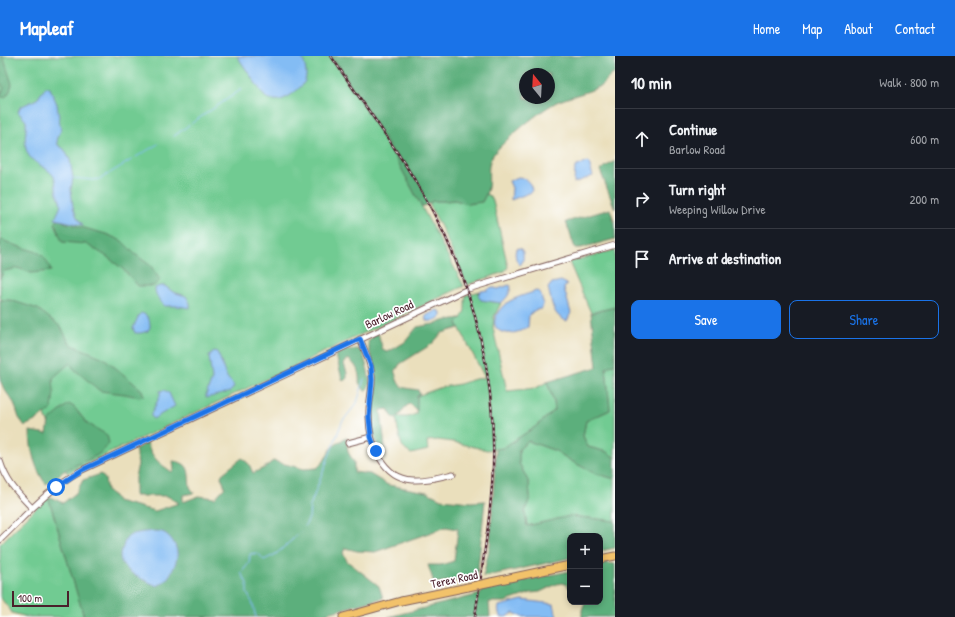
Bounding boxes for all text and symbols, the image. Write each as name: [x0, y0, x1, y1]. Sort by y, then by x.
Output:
text: Mapleaf: [20, 15, 74, 41]
text: Home: [753, 19, 780, 38]
text: Map: [802, 19, 822, 38]
text: About: [844, 19, 873, 38]
text: Contact: [895, 19, 935, 38]
north arrow: [519, 68, 555, 104]
text: 10 min: [631, 71, 672, 94]
text: Walk · 800 m: [879, 73, 939, 91]
text: Continue: [669, 119, 717, 140]
icon: ahead: [631, 128, 653, 150]
text: 600 m: [910, 130, 939, 148]
text: Barlow Road: [669, 140, 725, 158]
text: Turn right: [669, 179, 725, 200]
icon: right: [631, 188, 653, 210]
text: 200 m: [909, 190, 939, 208]
text: Weeping Willow Drive: [669, 200, 766, 218]
icon: arrive: [631, 248, 653, 270]
text: Arrive at destination: [669, 248, 781, 269]
street label: Barlow Road: [362, 295, 416, 333]
button: Save: [631, 300, 781, 339]
button: Share: [789, 300, 939, 339]
route end: [367, 442, 385, 460]
route start: [47, 478, 65, 496]
map controls: [567, 533, 603, 605]
button: +: [567, 533, 603, 569]
street label: Terex Road: [429, 566, 479, 592]
button: −: [567, 569, 603, 605]
scale bar: [12, 589, 69, 608]
text: 100 m: [18, 591, 42, 605]

